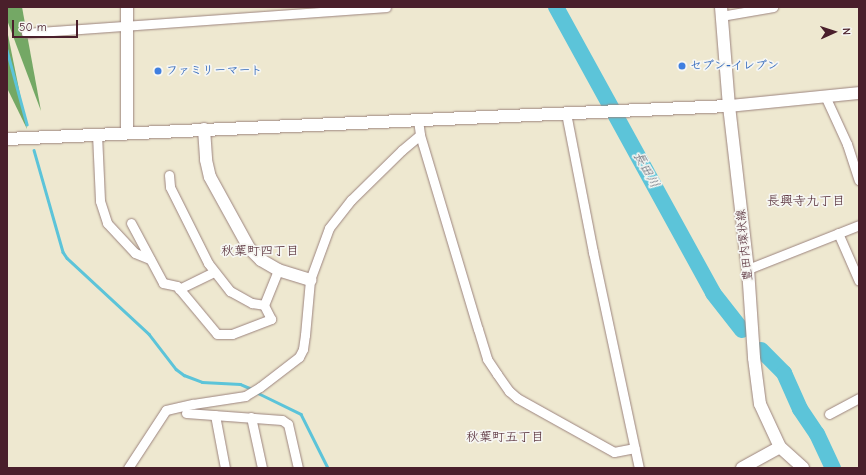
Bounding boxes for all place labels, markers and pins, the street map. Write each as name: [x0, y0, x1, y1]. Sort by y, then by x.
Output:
place label: セブン-イレブン: [690, 59, 779, 73]
marker: セブン-イレブン: [677, 61, 687, 71]
place label: ファミリーマート: [166, 64, 262, 78]
marker: ファミリーマート: [153, 66, 163, 76]

